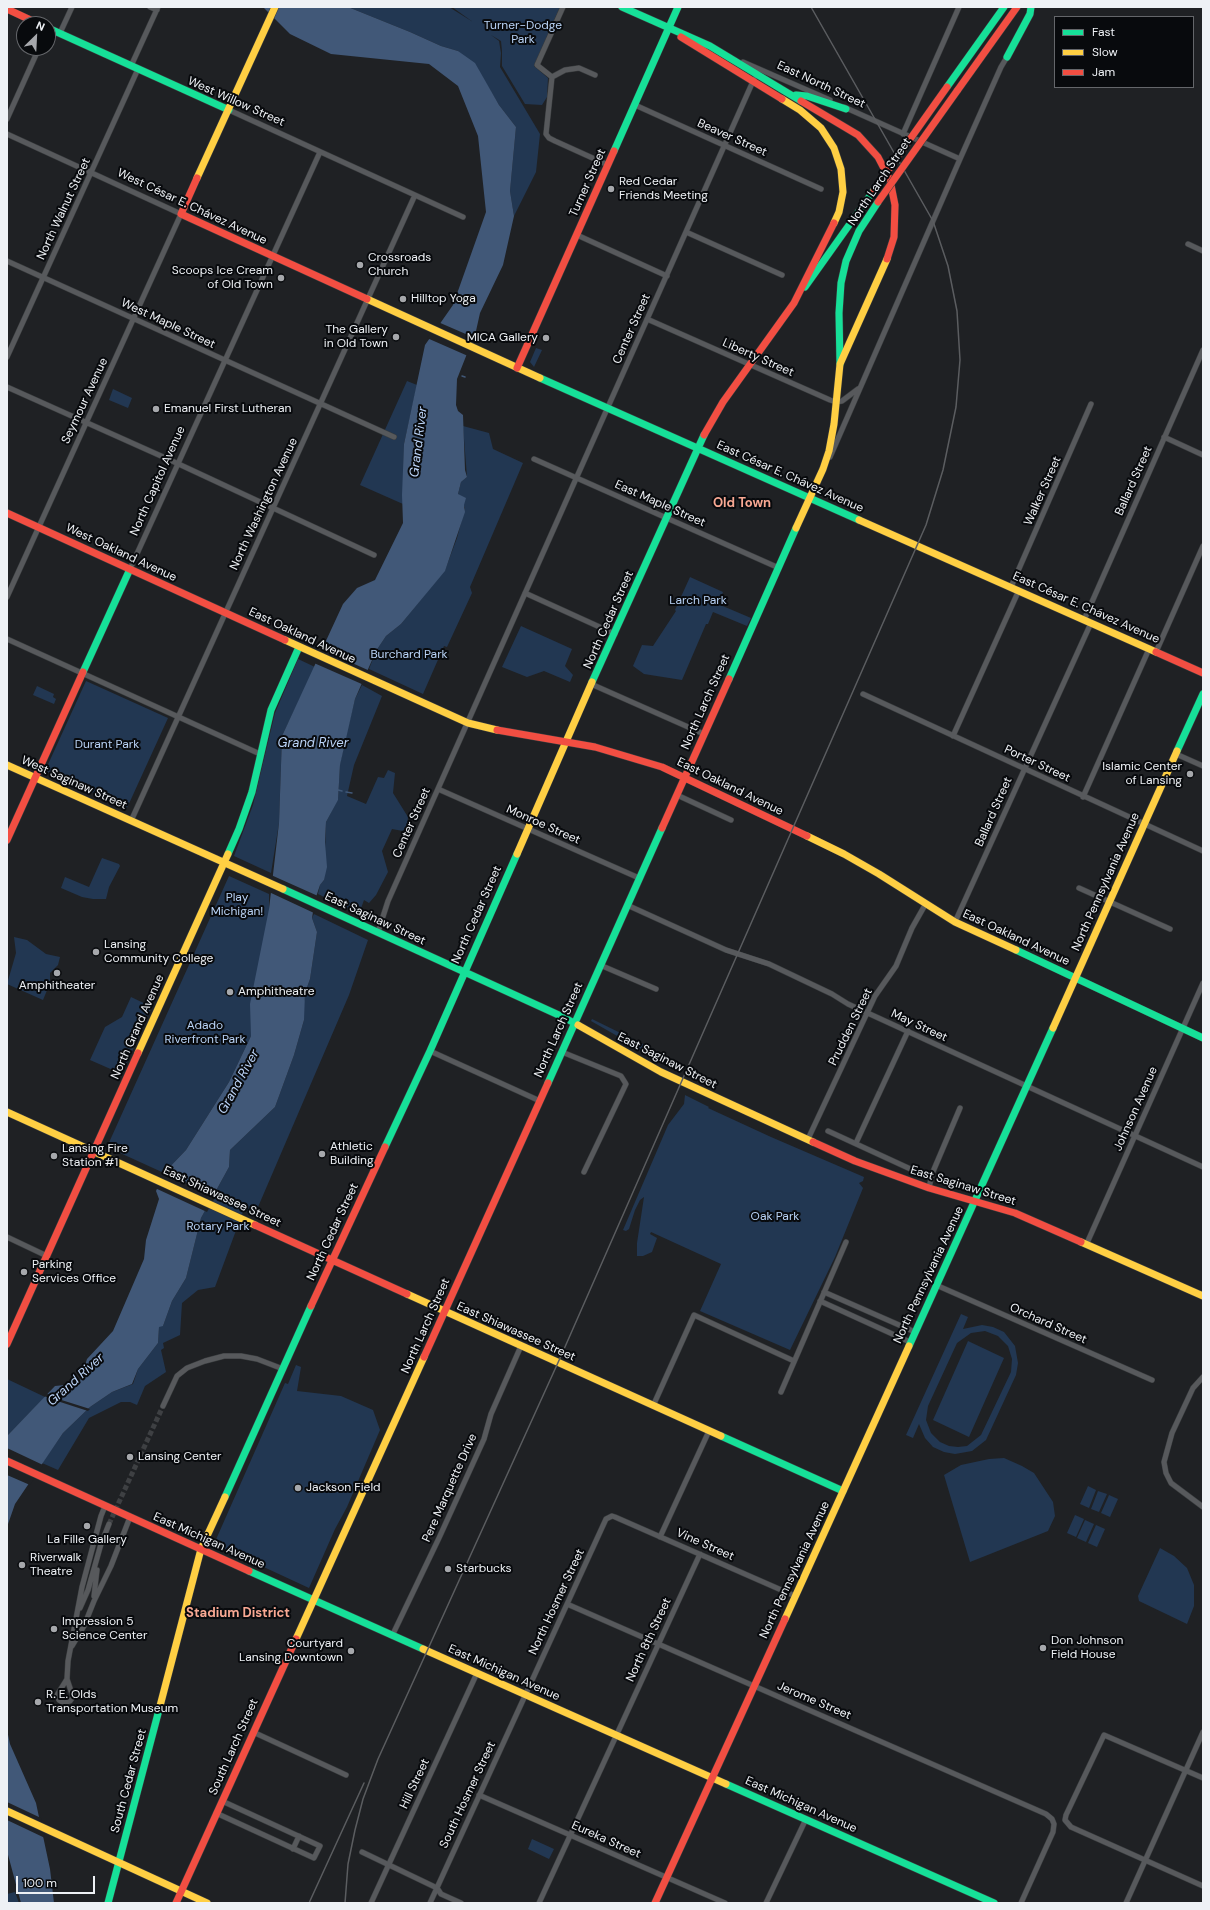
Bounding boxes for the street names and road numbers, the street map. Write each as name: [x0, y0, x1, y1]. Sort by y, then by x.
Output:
street label: East North Street: [775, 58, 867, 112]
street label: West Willow Street: [185, 74, 287, 130]
street label: Beaver Street: [695, 116, 769, 160]
street label: North Larch Street: [845, 135, 915, 229]
street label: Turner Street: [567, 147, 609, 219]
street label: North Walnut Street: [34, 156, 94, 262]
street label: West César E. Chávez Avenue: [115, 166, 269, 248]
street label: Center Street: [610, 292, 654, 366]
street label: West Maple Street: [119, 296, 217, 352]
street label: Liberty Street: [720, 336, 796, 380]
street label: Seymour Avenue: [59, 356, 111, 446]
street label: North Capitol Avenue: [127, 424, 189, 538]
street label: North Washington Avenue: [227, 436, 301, 572]
street label: East César E. Chávez Avenue: [714, 438, 866, 516]
street label: Ballard Street: [1112, 444, 1156, 518]
street label: Walker Street: [1021, 454, 1065, 528]
street label: East Maple Street: [612, 478, 708, 530]
street label: West Oakland Avenue: [63, 521, 179, 585]
street label: North Cedar Street: [581, 569, 637, 671]
street label: East César E. Chávez Avenue: [1010, 569, 1162, 647]
street label: East Oakland Avenue: [246, 605, 358, 667]
street label: North Larch Street: [679, 652, 733, 752]
street label: Porter Street: [1002, 742, 1072, 786]
street label: West Saginaw Street: [19, 753, 129, 813]
street label: East Oakland Avenue: [675, 755, 785, 819]
street label: Ballard Street: [972, 775, 1016, 849]
street label: Center Street: [390, 786, 434, 860]
street label: Monroe Street: [504, 802, 582, 848]
street label: North Pennsylvania Avenue: [1069, 811, 1143, 953]
street label: North Cedar Street: [449, 864, 505, 966]
street label: East Saginaw Street: [322, 889, 428, 949]
street label: East Oakland Avenue: [960, 907, 1072, 969]
street label: North Grand Avenue: [108, 972, 168, 1082]
street label: North Larch Street: [532, 980, 586, 1080]
street label: Prudden Street: [826, 986, 876, 1068]
street label: May Street: [889, 1007, 949, 1045]
street label: East Saginaw Street: [615, 1030, 719, 1092]
street label: Johnson Avenue: [1111, 1065, 1161, 1153]
street label: East Shiawassee Street: [161, 1163, 283, 1231]
street label: East Saginaw Street: [908, 1163, 1018, 1209]
street label: North Cedar Street: [304, 1181, 362, 1283]
street label: North Pennsylvania Avenue: [891, 1204, 967, 1346]
street label: North Larch Street: [399, 1276, 453, 1376]
street label: East Shiawassee Street: [454, 1299, 578, 1365]
street label: Orchard Street: [1007, 1301, 1089, 1347]
street label: Pere Marquette Drive: [420, 1432, 480, 1544]
street label: North Pennsylvania Avenue: [757, 1499, 833, 1641]
street label: East Michigan Avenue: [151, 1510, 267, 1572]
street label: Vine Street: [674, 1526, 736, 1564]
street label: North Hosmer Street: [526, 1547, 588, 1657]
street label: North 8th Street: [623, 1596, 675, 1684]
street label: East Michigan Avenue: [446, 1642, 562, 1704]
street label: Jerome Street: [775, 1679, 853, 1723]
street label: South Larch Street: [206, 1697, 262, 1797]
street label: South Cedar Street: [108, 1728, 150, 1834]
street label: South Hosmer Street: [437, 1739, 499, 1851]
street label: Hill Street: [397, 1757, 433, 1811]
street label: East Michigan Avenue: [743, 1774, 859, 1836]
street label: Eureka Street: [569, 1818, 643, 1862]

